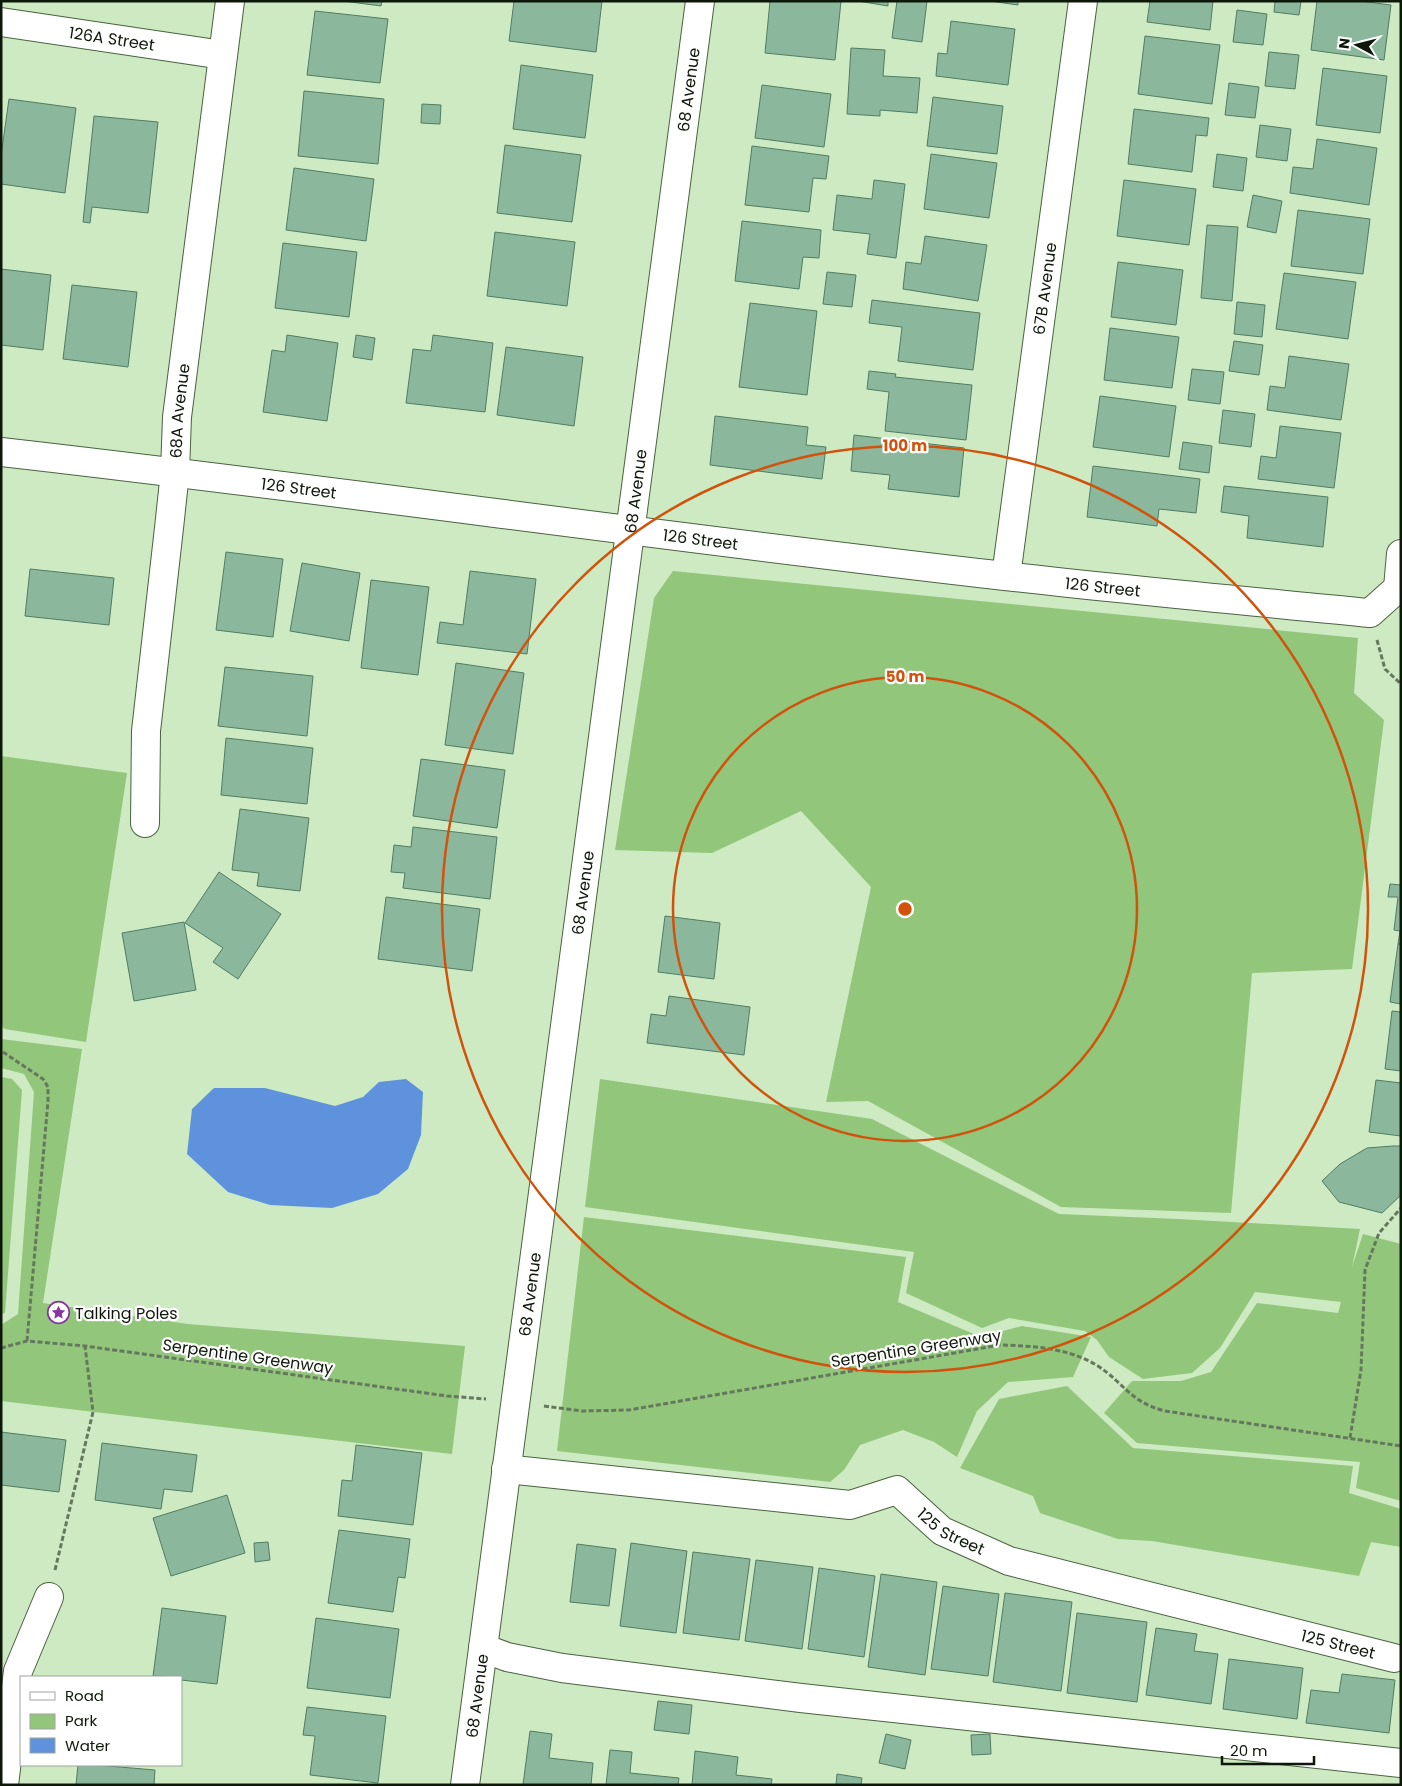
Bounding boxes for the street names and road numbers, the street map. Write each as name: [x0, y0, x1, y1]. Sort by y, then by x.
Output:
street label: 126A Street: [67, 21, 156, 57]
street label: 68 Avenue: [672, 46, 706, 133]
street label: 67B Avenue: [1027, 241, 1063, 336]
street label: 68A Avenue: [165, 362, 196, 459]
street label: 68 Avenue: [619, 448, 653, 535]
street label: 126 Street: [260, 472, 338, 505]
street label: 126 Street: [662, 524, 740, 556]
street label: 126 Street: [1064, 572, 1142, 603]
street label: 68 Avenue: [566, 849, 600, 936]
street label: 68 Avenue: [513, 1251, 547, 1338]
street label: Serpentine Greenway: [829, 1324, 1003, 1373]
street label: Serpentine Greenway: [161, 1333, 335, 1380]
street label: 125 Street: [912, 1503, 988, 1561]
street label: 125 Street: [1299, 1624, 1378, 1665]
street label: 68 Avenue: [460, 1652, 494, 1739]

